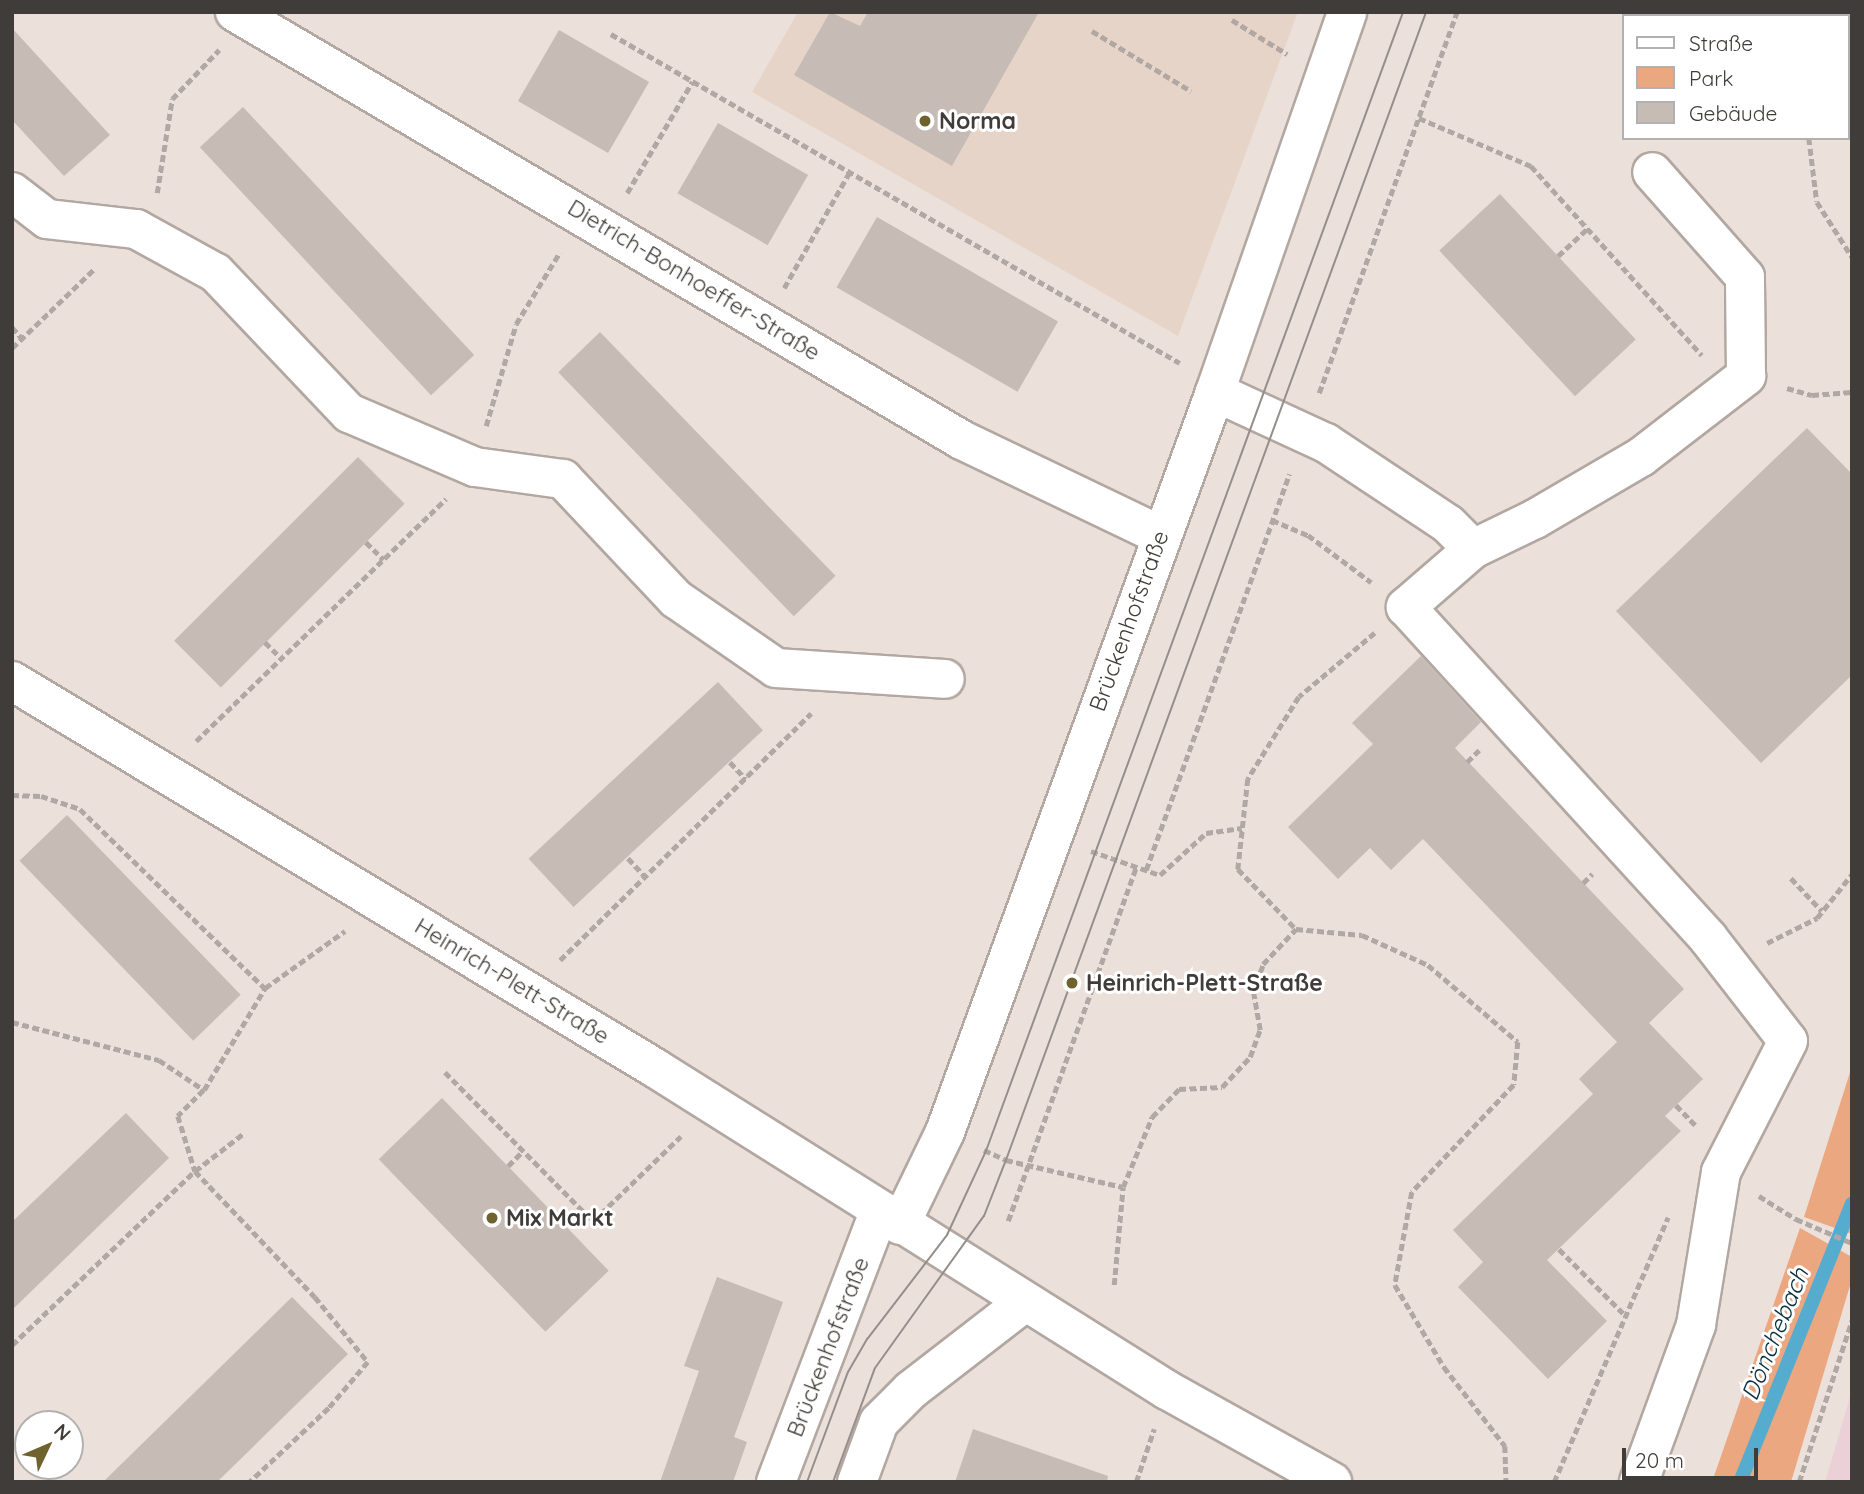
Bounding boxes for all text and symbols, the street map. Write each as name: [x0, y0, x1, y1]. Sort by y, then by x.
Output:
legend: [1622, 14, 1850, 140]
text: Straße: [1689, 30, 1753, 56]
text: Park: [1689, 65, 1733, 91]
text: Gebäude: [1689, 100, 1777, 126]
place label: Norma: [939, 107, 1016, 135]
marker: Norma: [917, 113, 933, 129]
street label: Dietrich-Bonhoeffer-Straße: [563, 194, 825, 366]
street label: Brückenhofstraße: [1084, 527, 1174, 715]
street label: Heinrich-Plett-Straße: [410, 912, 614, 1050]
place label: Heinrich-Plett-Straße: [1086, 969, 1323, 997]
marker: Heinrich-Plett-Straße: [1064, 975, 1080, 991]
place label: Mix Markt: [506, 1204, 614, 1232]
marker: Mix Markt: [484, 1210, 500, 1226]
street label: Brückenhofstraße: [781, 1253, 875, 1441]
water label: Dönchebach: [1735, 1264, 1815, 1404]
north arrow: [14, 1410, 84, 1480]
text: N: [49, 1418, 76, 1445]
scale bar: [1626, 1434, 1762, 1478]
text: 20 m: [1635, 1447, 1684, 1473]

